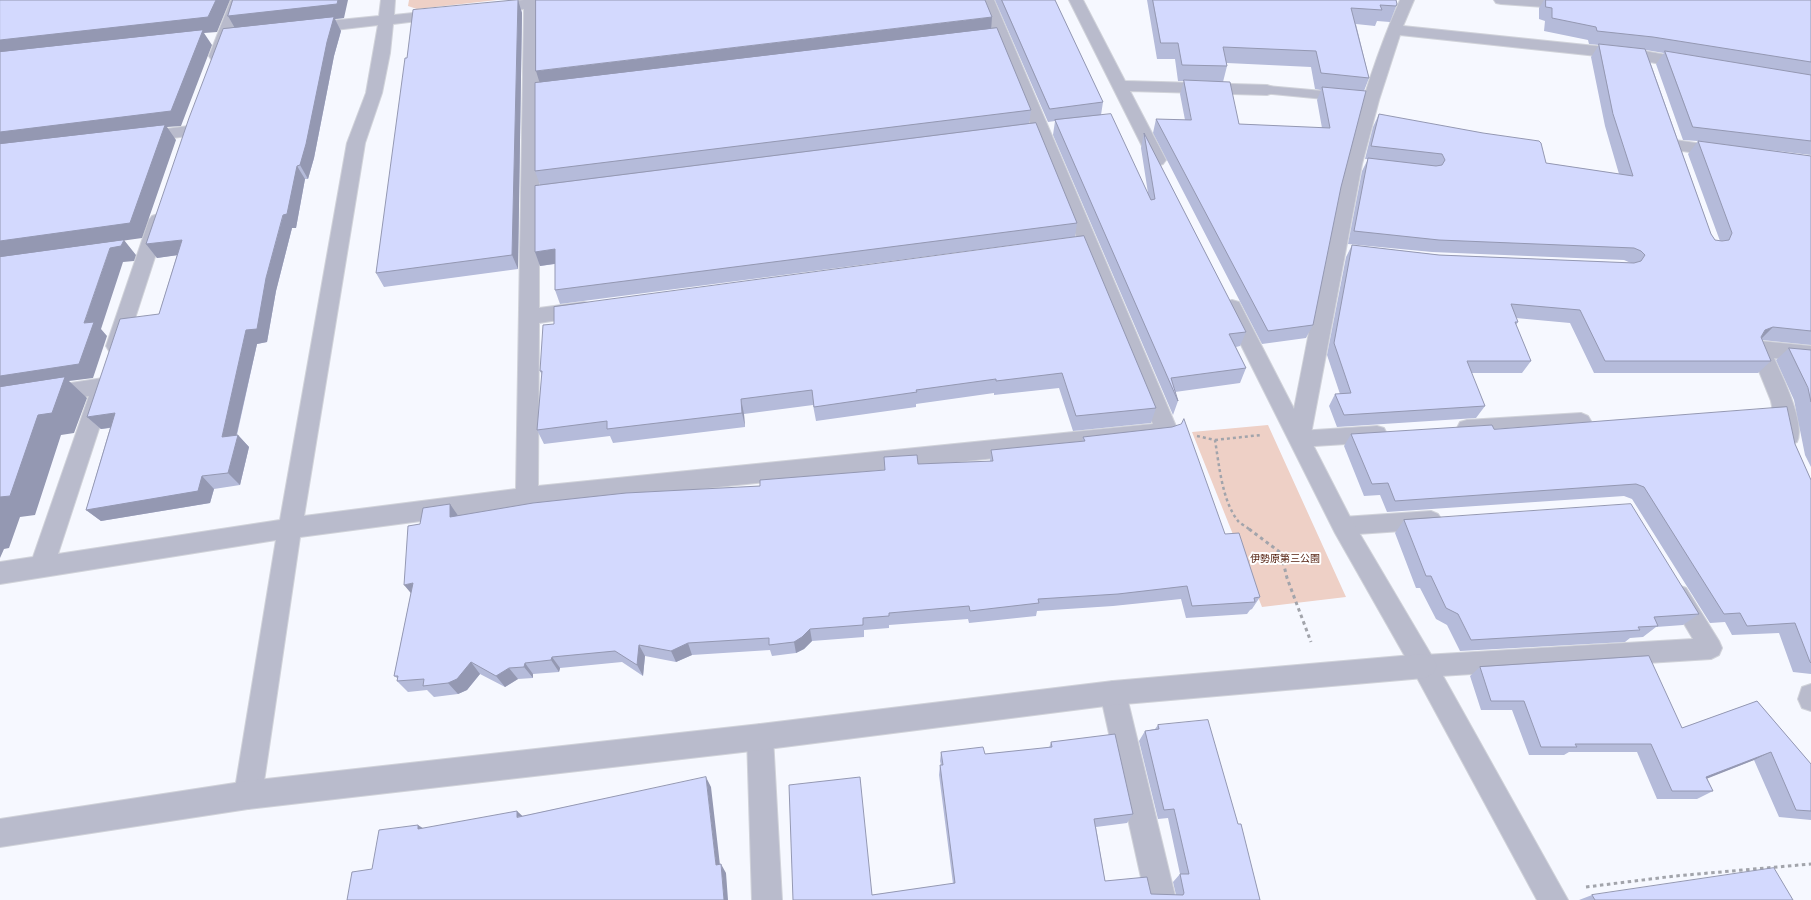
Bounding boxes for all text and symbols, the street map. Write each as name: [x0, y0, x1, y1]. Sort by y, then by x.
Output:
park label: 伊勢原第三公園: [1250, 553, 1320, 565]

